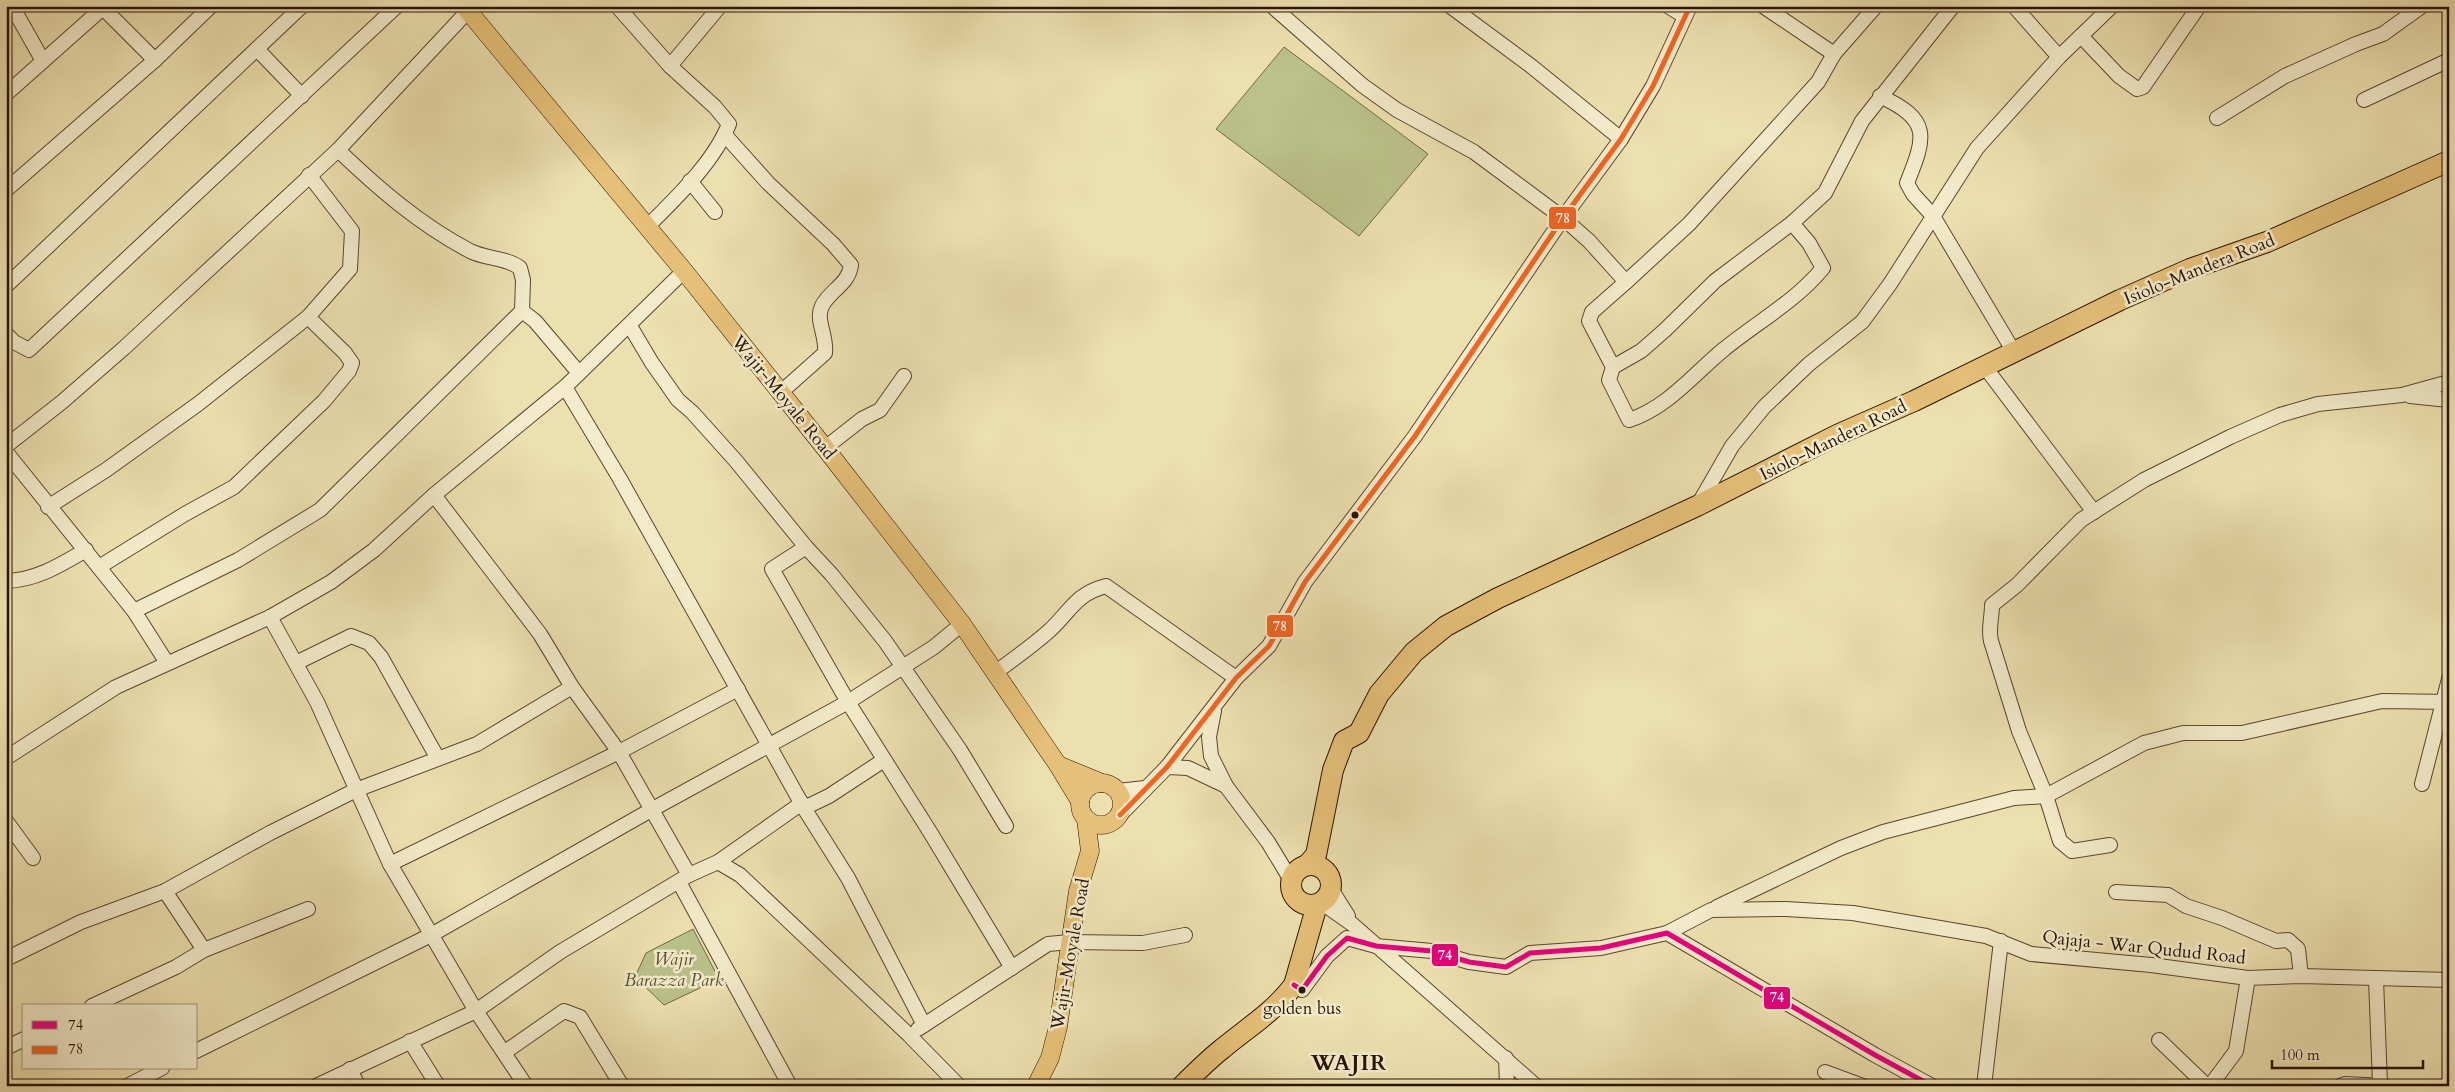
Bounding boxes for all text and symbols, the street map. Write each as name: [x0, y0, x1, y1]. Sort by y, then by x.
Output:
line badge: 78: [1548, 206, 1577, 230]
text: 78: [1556, 209, 1570, 228]
street label: Isiolo-Mandera Road: [2120, 228, 2279, 311]
street label: Wajir-Moyale Road: [725, 329, 842, 465]
street label: Isiolo-Mandera Road: [1755, 394, 1911, 487]
unlabelled marker: [1350, 510, 1360, 520]
line badge: 78: [1266, 614, 1294, 638]
text: 78: [1273, 617, 1287, 636]
street label: Wajir-Moyale Road: [1045, 876, 1096, 1033]
street label: Qajaja - War Qudud Road: [2041, 924, 2247, 971]
line badge: 74: [1431, 943, 1459, 967]
text: 74: [1438, 946, 1452, 965]
park label: Wajir Barazza Park: [624, 947, 724, 993]
marker: golden bus: [1297, 985, 1307, 995]
line badge: 74: [1763, 986, 1791, 1010]
text: 74: [1770, 988, 1784, 1007]
place label: golden bus: [1263, 997, 1341, 1020]
legend: [22, 1004, 198, 1070]
text: 74: [68, 1015, 84, 1035]
scale bar: [2272, 1037, 2424, 1069]
text: 78: [68, 1039, 83, 1059]
text: 100 m: [2280, 1045, 2320, 1065]
district label: WAJIR: [1310, 1048, 1387, 1078]

